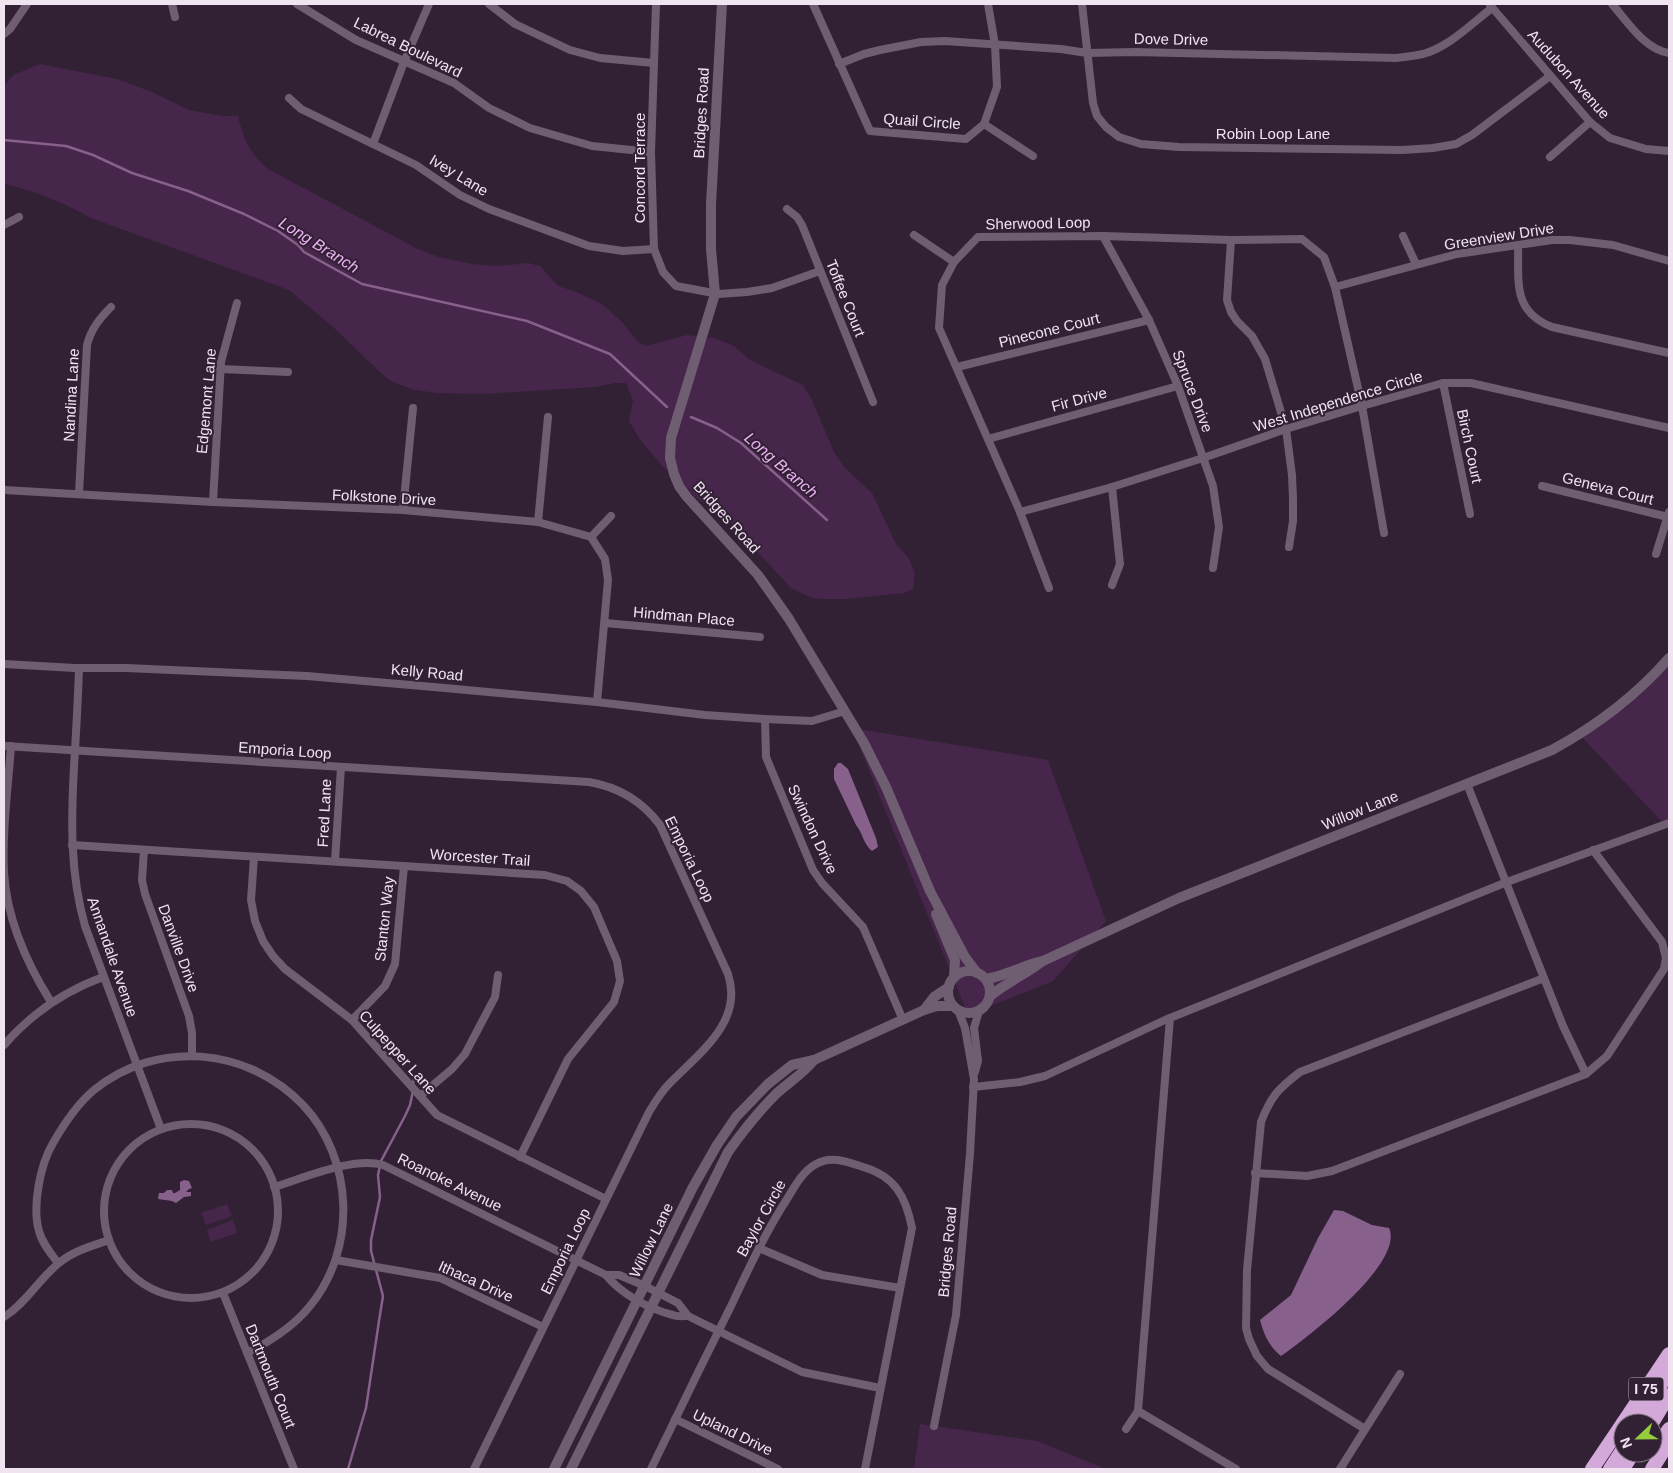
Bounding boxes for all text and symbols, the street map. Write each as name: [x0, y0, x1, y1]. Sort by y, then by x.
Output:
street label: Labrea Boulevard: [351, 13, 465, 81]
street label: Audubon Avenue: [1525, 26, 1613, 122]
street label: Dove Drive: [1134, 30, 1208, 48]
street label: Bridges Road: [690, 67, 712, 159]
street label: Quail Circle: [883, 110, 961, 132]
street label: Concord Terrace: [631, 113, 648, 223]
street label: Robin Loop Lane: [1216, 125, 1330, 142]
street label: Ivey Lane: [427, 151, 491, 199]
water label: Long Branch: [276, 214, 362, 276]
street label: Sherwood Loop: [985, 214, 1091, 232]
street label: Greenview Drive: [1443, 219, 1555, 253]
street label: Toffee Court: [823, 257, 869, 340]
street label: Pinecone Court: [997, 309, 1102, 351]
street label: Edgemont Lane: [193, 347, 219, 455]
street label: Spruce Drive: [1170, 347, 1216, 435]
street label: Nandina Lane: [60, 348, 82, 442]
street label: West Independence Circle: [1252, 367, 1424, 435]
street label: Fir Drive: [1049, 383, 1109, 415]
street label: Birch Court: [1454, 408, 1486, 485]
water label: Long Branch: [741, 429, 821, 501]
street label: Geneva Court: [1561, 468, 1656, 508]
street label: Bridges Road: [690, 478, 764, 556]
street label: Folkstone Drive: [332, 486, 436, 508]
street label: Hindman Place: [633, 603, 735, 629]
street label: Kelly Road: [390, 660, 464, 684]
street label: Emporia Loop: [238, 738, 332, 762]
street label: Fred Lane: [314, 778, 334, 848]
street label: Swindon Drive: [785, 782, 841, 876]
street label: Willow Lane: [1319, 787, 1401, 833]
street label: Emporia Loop: [662, 813, 718, 905]
street label: Worcester Trail: [429, 845, 531, 869]
street label: Stanton Way: [371, 875, 397, 962]
street label: Annandale Avenue: [85, 895, 141, 1019]
street label: Danville Drive: [155, 902, 203, 994]
street label: Culpepper Lane: [356, 1007, 440, 1097]
street label: Roanoke Avenue: [395, 1149, 505, 1215]
street label: Baylor Circle: [733, 1177, 789, 1259]
street label: Willow Lane: [626, 1200, 676, 1280]
street label: Emporia Loop: [537, 1205, 593, 1297]
street label: Bridges Road: [935, 1206, 959, 1298]
street label: Ithaca Drive: [436, 1257, 516, 1305]
street label: Dartmouth Court: [242, 1321, 300, 1431]
road number: I 75: [1628, 1378, 1664, 1400]
street label: Upland Drive: [690, 1405, 776, 1459]
north arrow: [1613, 1413, 1663, 1463]
text: N: [1617, 1435, 1635, 1451]

